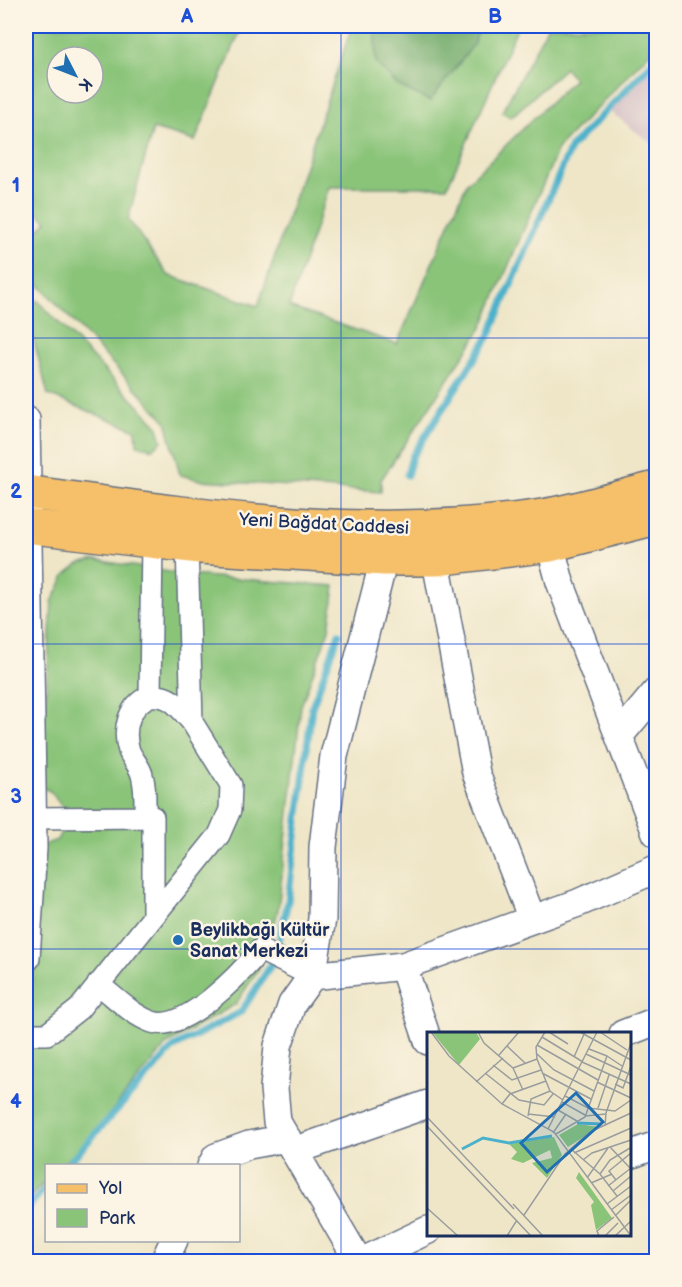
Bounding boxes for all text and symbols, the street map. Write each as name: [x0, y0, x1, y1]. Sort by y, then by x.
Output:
text: A: [180, 5, 194, 29]
text: B: [488, 5, 502, 29]
north arrow: [45, 45, 105, 105]
text: K: [74, 74, 96, 95]
text: 1: [12, 174, 20, 198]
text: 2: [10, 480, 22, 504]
street label: Yeni Bağdat Caddesi: [238, 509, 409, 539]
text: 3: [10, 785, 22, 809]
place label: Beylikbağı Kültür Sanat Merkezi: [190, 920, 330, 962]
marker: Beylikbağı Kültür Sanat Merkezi: [171, 933, 185, 947]
inset map: [427, 1032, 631, 1236]
text: 4: [10, 1090, 22, 1114]
legend: [45, 1164, 240, 1242]
text: Yol: [98, 1178, 122, 1199]
text: Park: [99, 1208, 135, 1229]

